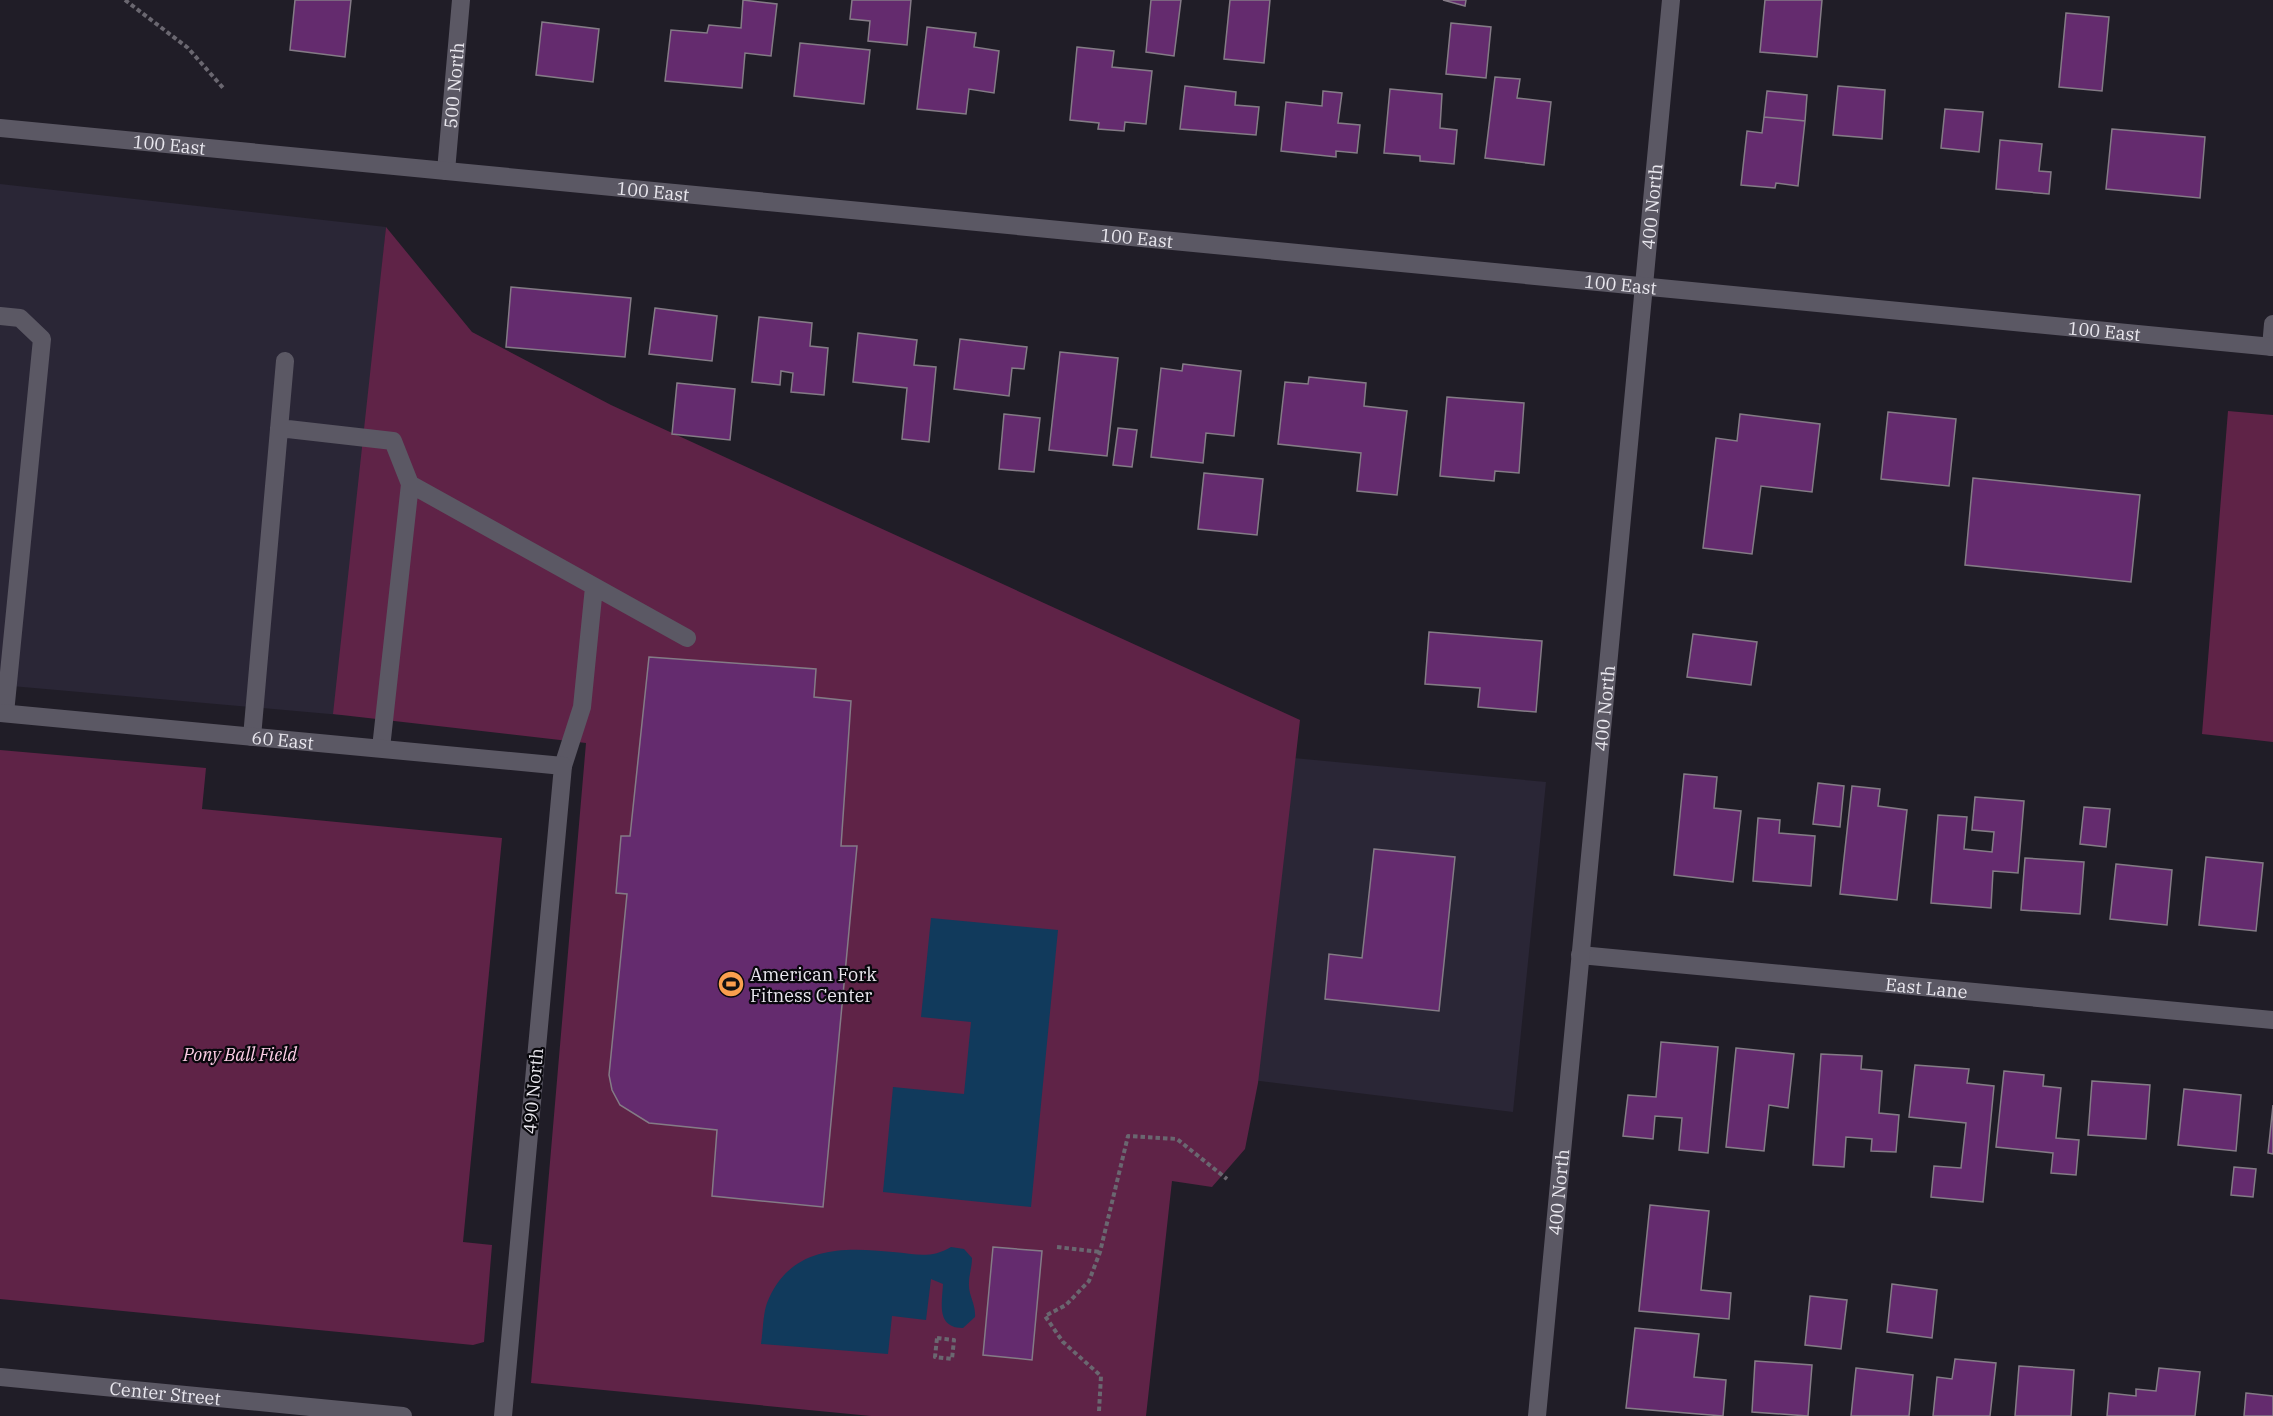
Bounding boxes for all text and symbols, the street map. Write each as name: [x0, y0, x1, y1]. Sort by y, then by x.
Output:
street label: 500 North: [438, 41, 469, 129]
street label: 100 East: [132, 129, 207, 159]
street label: 400 North: [1636, 162, 1667, 251]
street label: 100 East: [616, 176, 690, 206]
street label: 100 East: [1099, 223, 1174, 252]
street label: 100 East: [1583, 269, 1658, 299]
street label: 100 East: [2067, 316, 2142, 346]
street label: 400 North: [1588, 664, 1620, 752]
street label: 60 East: [251, 725, 315, 754]
place label: American Fork Fitness Center: [750, 963, 877, 1007]
sports icon: American Fork Fitness Center: [716, 969, 746, 999]
street label: East Lane: [1884, 972, 1969, 1003]
park label: Pony Ball Field: [182, 1043, 297, 1066]
street label: 490 North: [518, 1047, 548, 1135]
street label: 400 North: [1543, 1148, 1574, 1236]
street label: Center Street: [109, 1376, 222, 1410]

